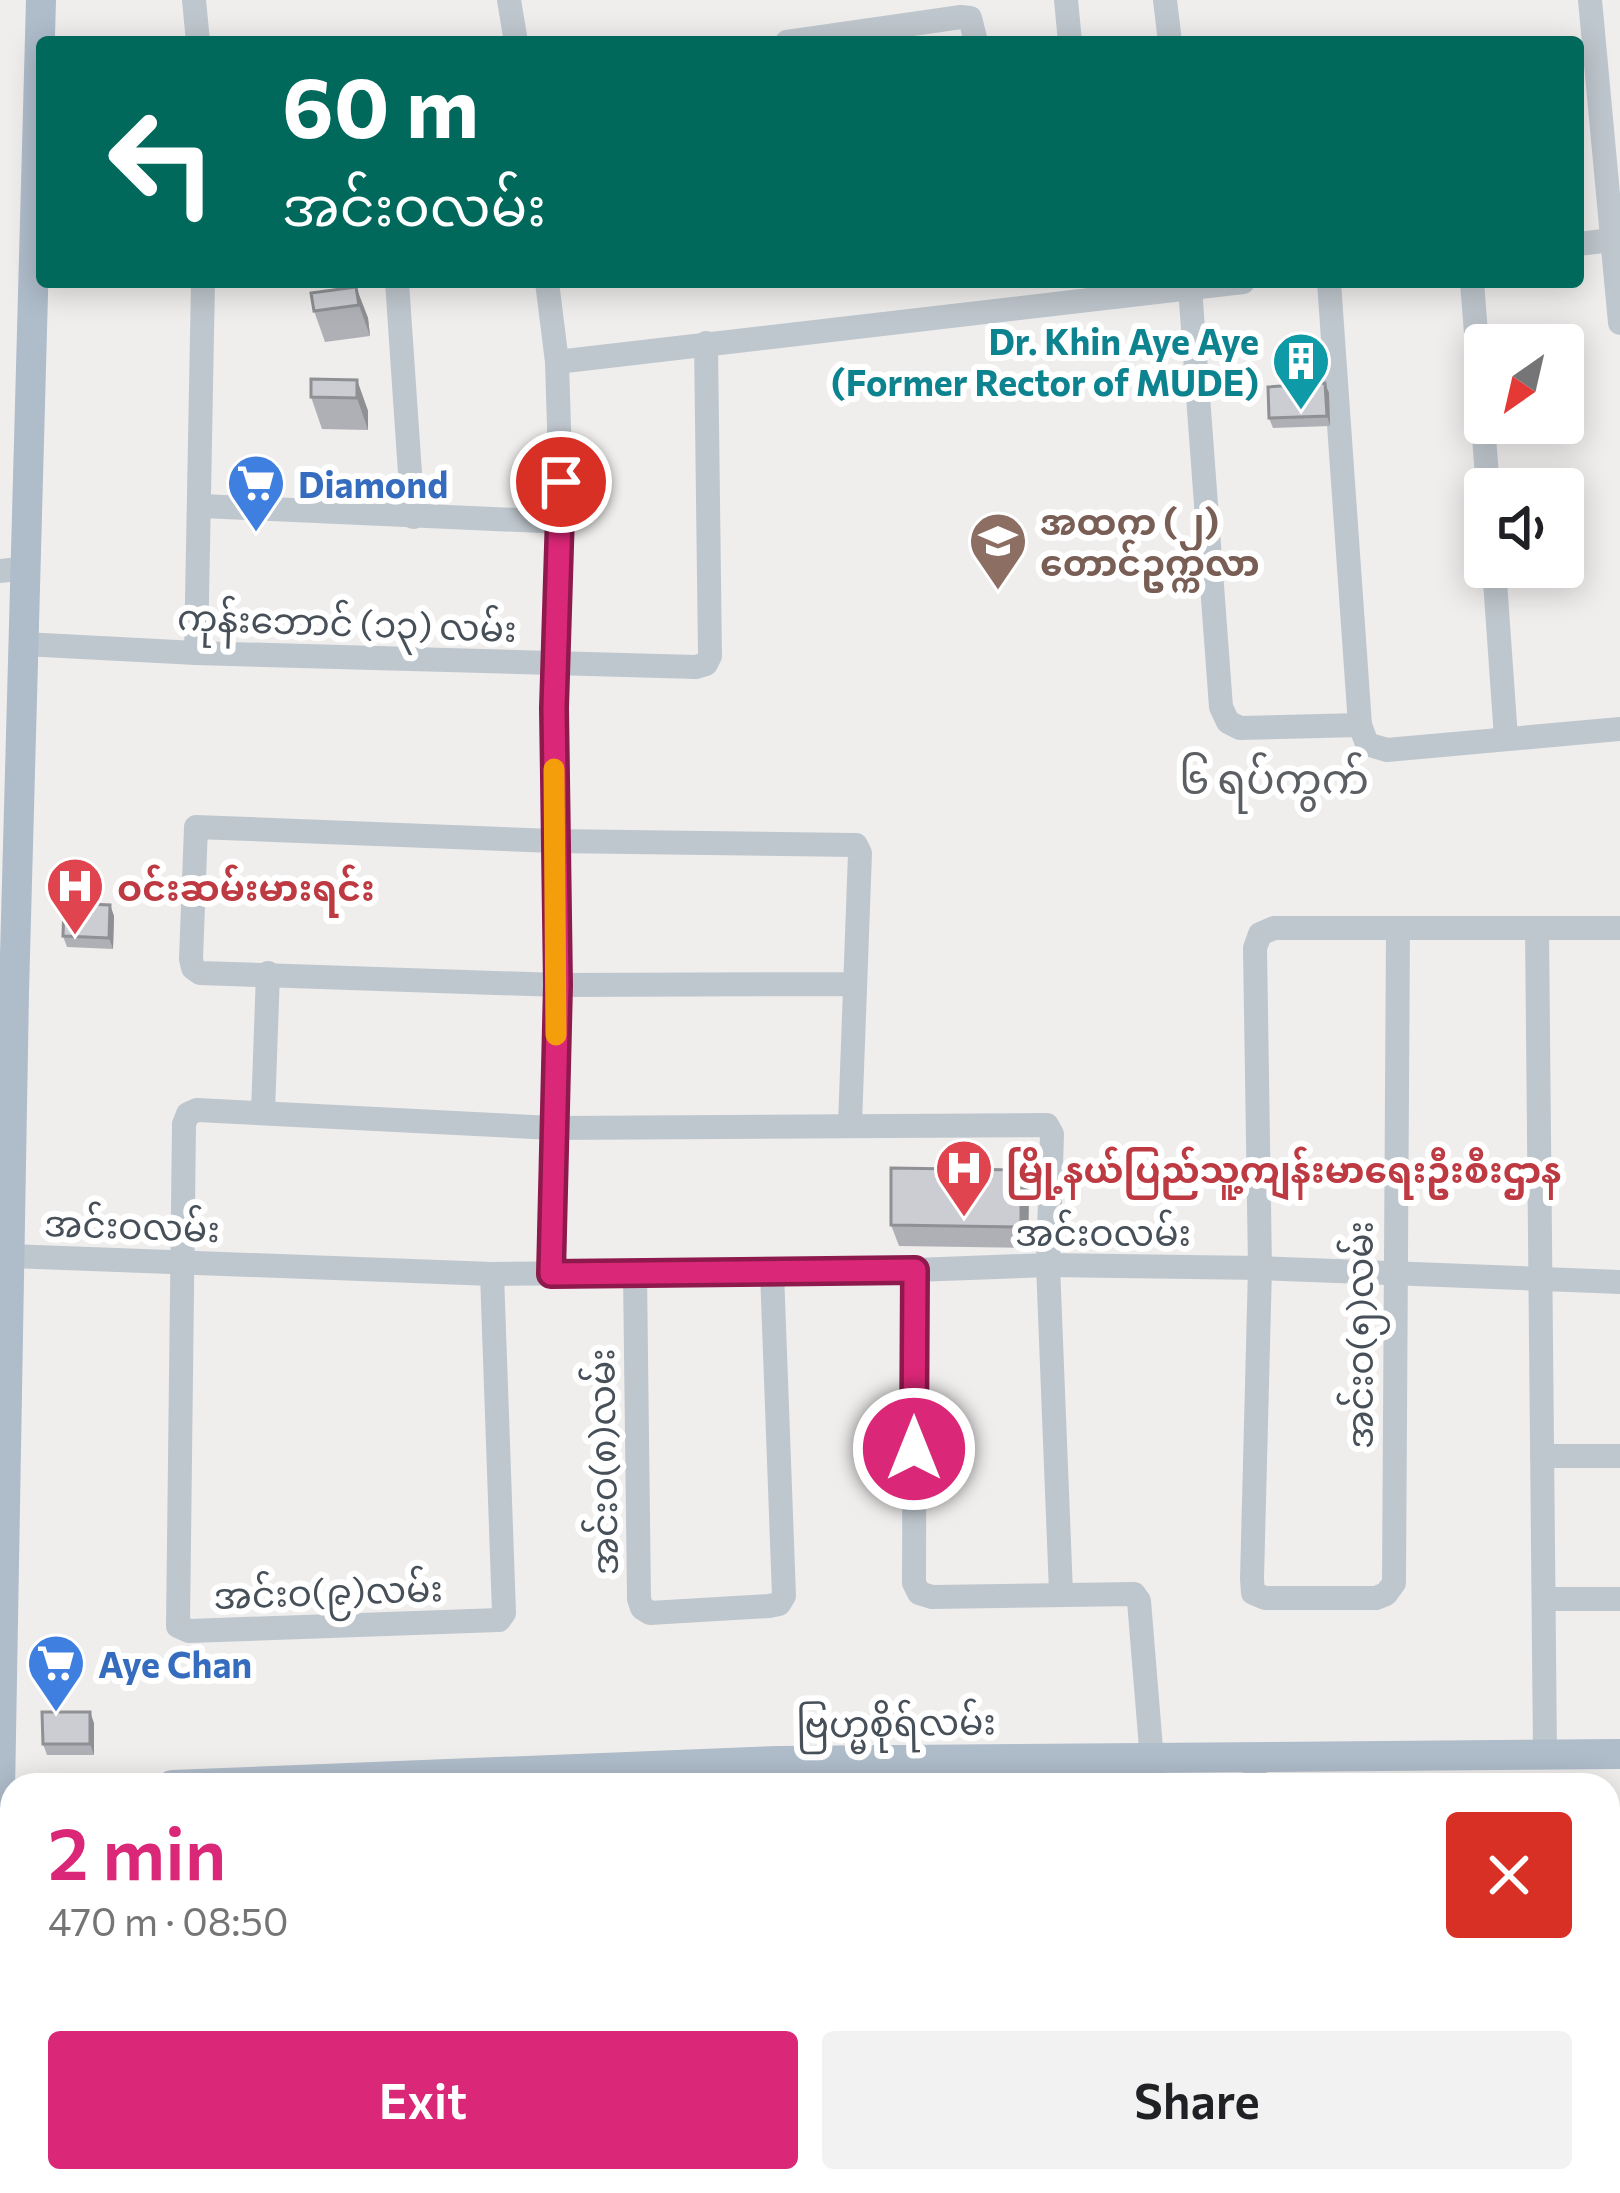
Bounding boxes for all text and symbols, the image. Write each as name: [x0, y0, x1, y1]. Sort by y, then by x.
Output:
text: 60 m: [282, 53, 479, 155]
icon: left: [84, 84, 240, 240]
text: အင်းဝလမ်း: [282, 171, 546, 237]
place label: Dr. Khin Aye Aye (Former Rector of MUDE): [831, 318, 1259, 403]
north arrow: [1464, 324, 1584, 444]
map controls: [1464, 324, 1584, 588]
building icon: Dr. Khin Aye Aye (Former Rector of MUDE): [1270, 330, 1332, 412]
pin: [510, 431, 612, 533]
icon: arrive: [528, 449, 594, 515]
supermarket icon: Diamond: [225, 452, 287, 534]
place label: Diamond: [298, 461, 448, 505]
button: sound: [1464, 468, 1584, 588]
place label: အထက (၂) တောင်ဥက္ကလာ: [1040, 498, 1260, 593]
school or university icon: အထက (၂) တောင်ဥက္ကလာ: [967, 510, 1029, 592]
street label: ကုန်းဘောင် (၁၃) လမ်း: [176, 593, 517, 659]
district label: ၆ ရပ်ကွက်: [1179, 751, 1369, 814]
hospital icon: ဝင်းဆမ်းမားရင်း: [44, 855, 106, 937]
place label: ဝင်းဆမ်းမားရင်း: [117, 864, 375, 918]
hospital icon: မြို့နယ်ပြည်သူ့ကျန်းမာရေးဦးစီးဌာန: [933, 1137, 995, 1219]
place label: မြို့နယ်ပြည်သူ့ကျန်းမာရေးဦးစီးဌာန: [1006, 1146, 1561, 1201]
street label: အင်းဝလမ်း: [43, 1199, 221, 1249]
street label: အင်းဝလမ်း: [1015, 1209, 1191, 1253]
street label: အင်းဝ(၅)လမ်း: [1336, 1221, 1390, 1449]
street label: အင်းဝ(၈)လမ်း: [577, 1348, 625, 1576]
position arrow: [851, 1386, 977, 1512]
street label: အင်းဝ(၉)လမ်း: [213, 1564, 444, 1626]
supermarket icon: Aye Chan: [25, 1632, 87, 1714]
place label: Aye Chan: [98, 1641, 252, 1685]
street label: ဗြဟ္မစိုရ်လမ်း: [796, 1697, 996, 1756]
text: 2 min: [48, 1807, 226, 1895]
button: close: [1446, 1812, 1572, 1938]
text: 470 m · 08:50: [48, 1896, 288, 1944]
button: Exit: [48, 2031, 798, 2169]
button: Share: [822, 2031, 1572, 2169]

